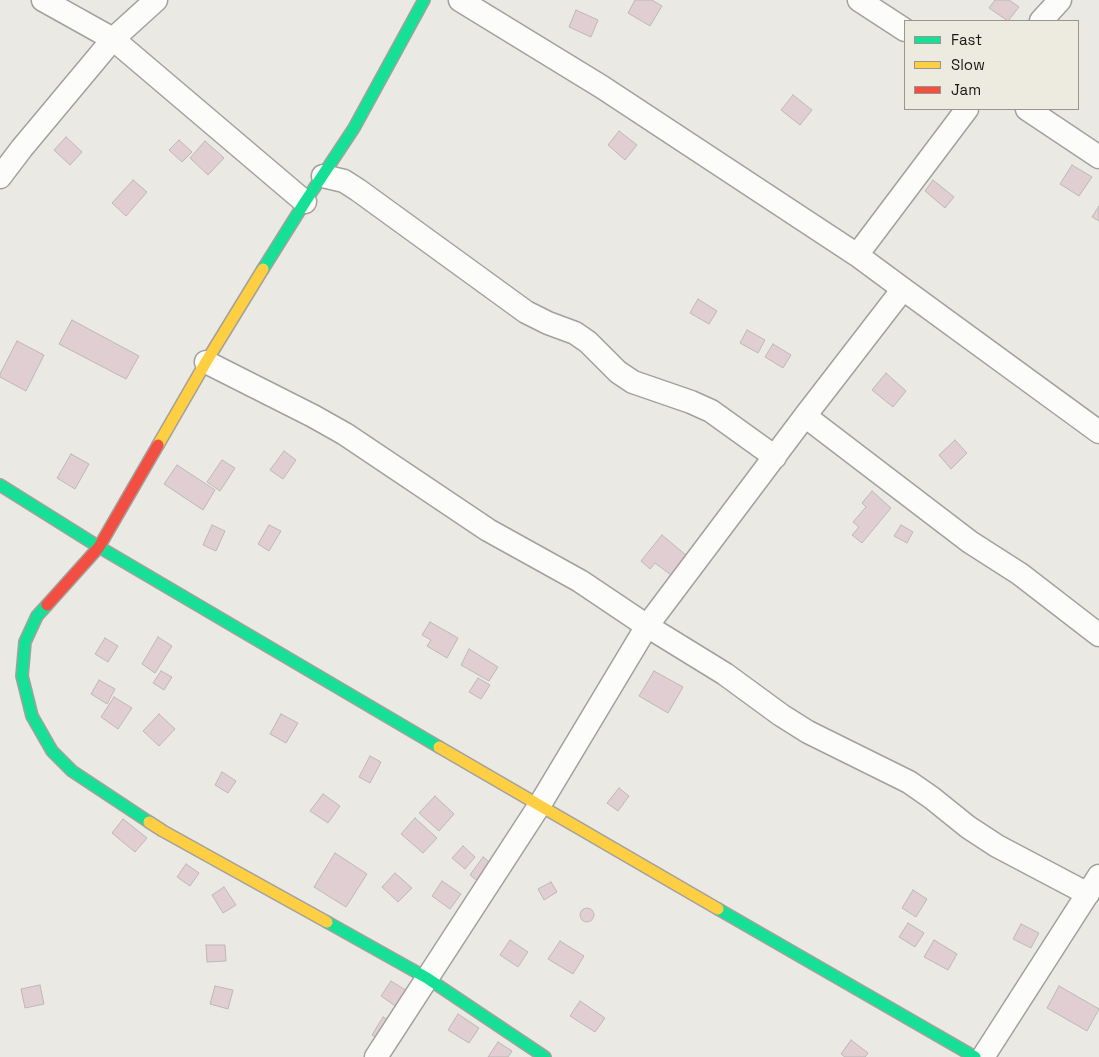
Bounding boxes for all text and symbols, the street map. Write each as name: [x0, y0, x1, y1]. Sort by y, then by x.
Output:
legend: [904, 20, 1079, 110]
text: Fast: [951, 30, 982, 49]
text: Slow: [951, 55, 985, 74]
text: Jam: [951, 80, 981, 99]

